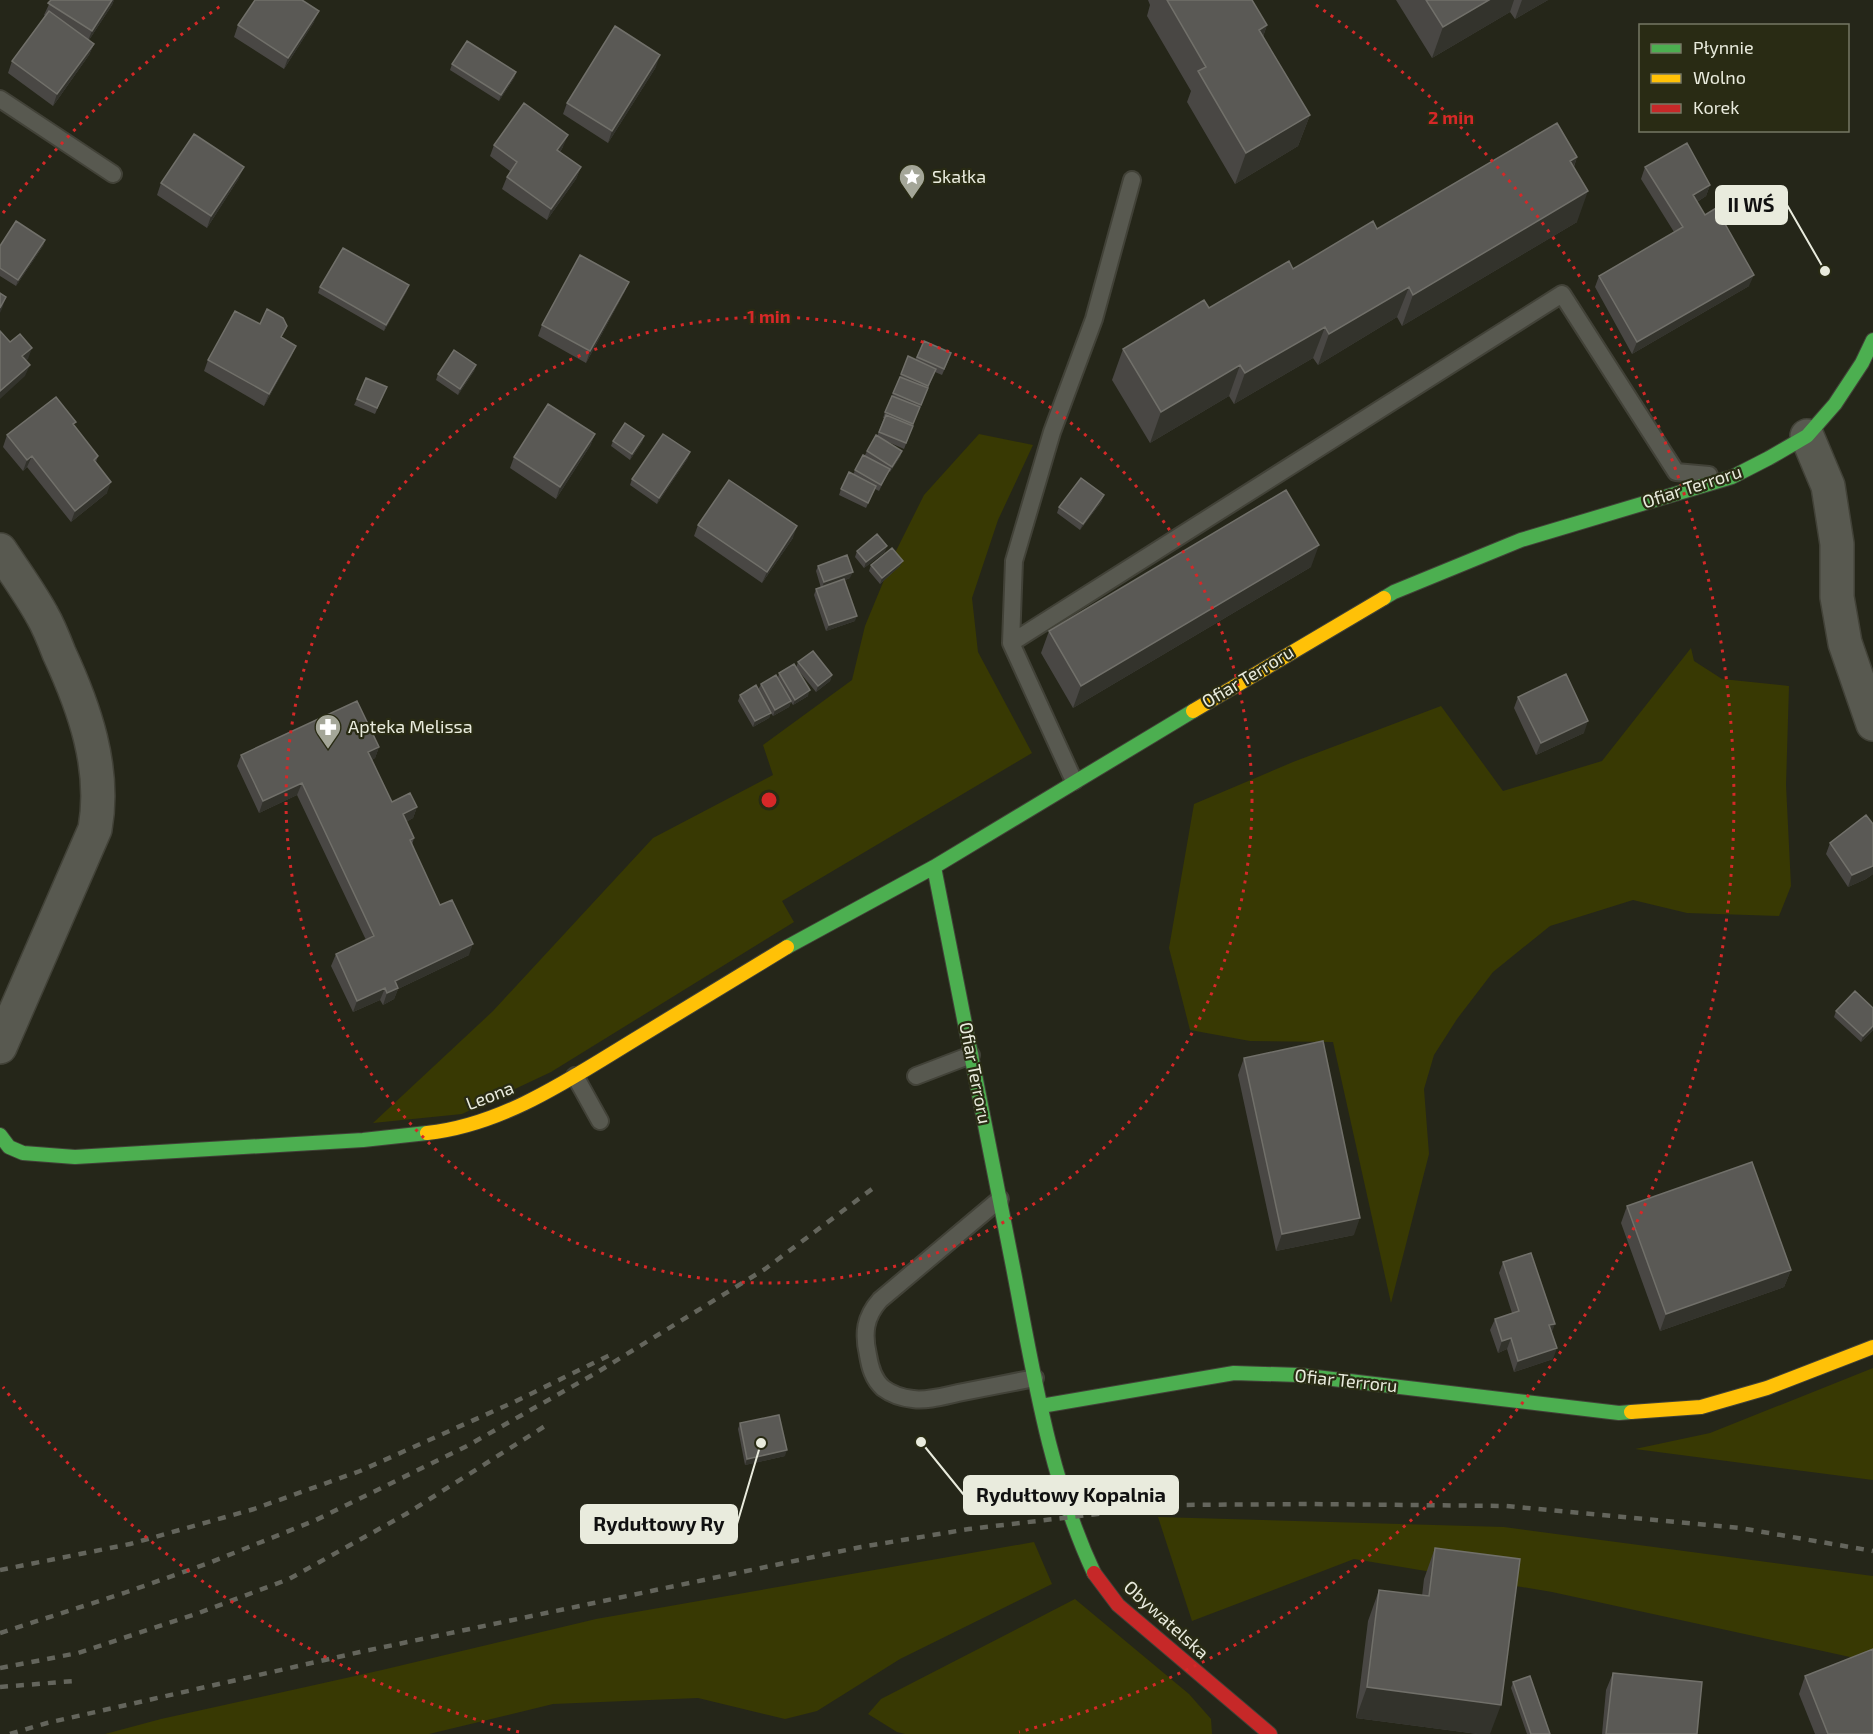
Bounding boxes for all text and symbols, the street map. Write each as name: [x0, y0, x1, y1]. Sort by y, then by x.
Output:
legend: [1639, 24, 1849, 132]
text: Płynnie: [1693, 36, 1754, 58]
text: Wolno: [1693, 66, 1746, 88]
text: Korek: [1693, 96, 1739, 118]
text: 2 min: [1428, 106, 1474, 128]
place icon: Skałka: [897, 162, 927, 200]
place label: Skałka: [932, 165, 986, 187]
callout: II WŚ: [1716, 186, 1787, 224]
text: II WŚ: [1727, 192, 1775, 216]
text: 1 min: [747, 305, 791, 327]
street label: Ofiar Terroru: [1639, 460, 1744, 512]
street label: Ofiar Terroru: [1198, 640, 1297, 712]
pharmacy icon: Apteka Melissa: [313, 712, 343, 750]
place label: Apteka Melissa: [348, 715, 473, 737]
centre of rings: [759, 790, 779, 810]
street label: Ofiar Terroru: [955, 1020, 997, 1126]
street label: Leona: [463, 1076, 517, 1114]
street label: Ofiar Terroru: [1294, 1364, 1399, 1396]
callout: Rydułtowy Kopalnia: [964, 1476, 1178, 1514]
text: Rydułtowy Kopalnia: [976, 1482, 1166, 1507]
callout: Rydułtowy Ry: [581, 1505, 737, 1543]
text: Rydułtowy Ry: [593, 1511, 725, 1536]
street label: Obywatelska: [1120, 1575, 1214, 1663]

